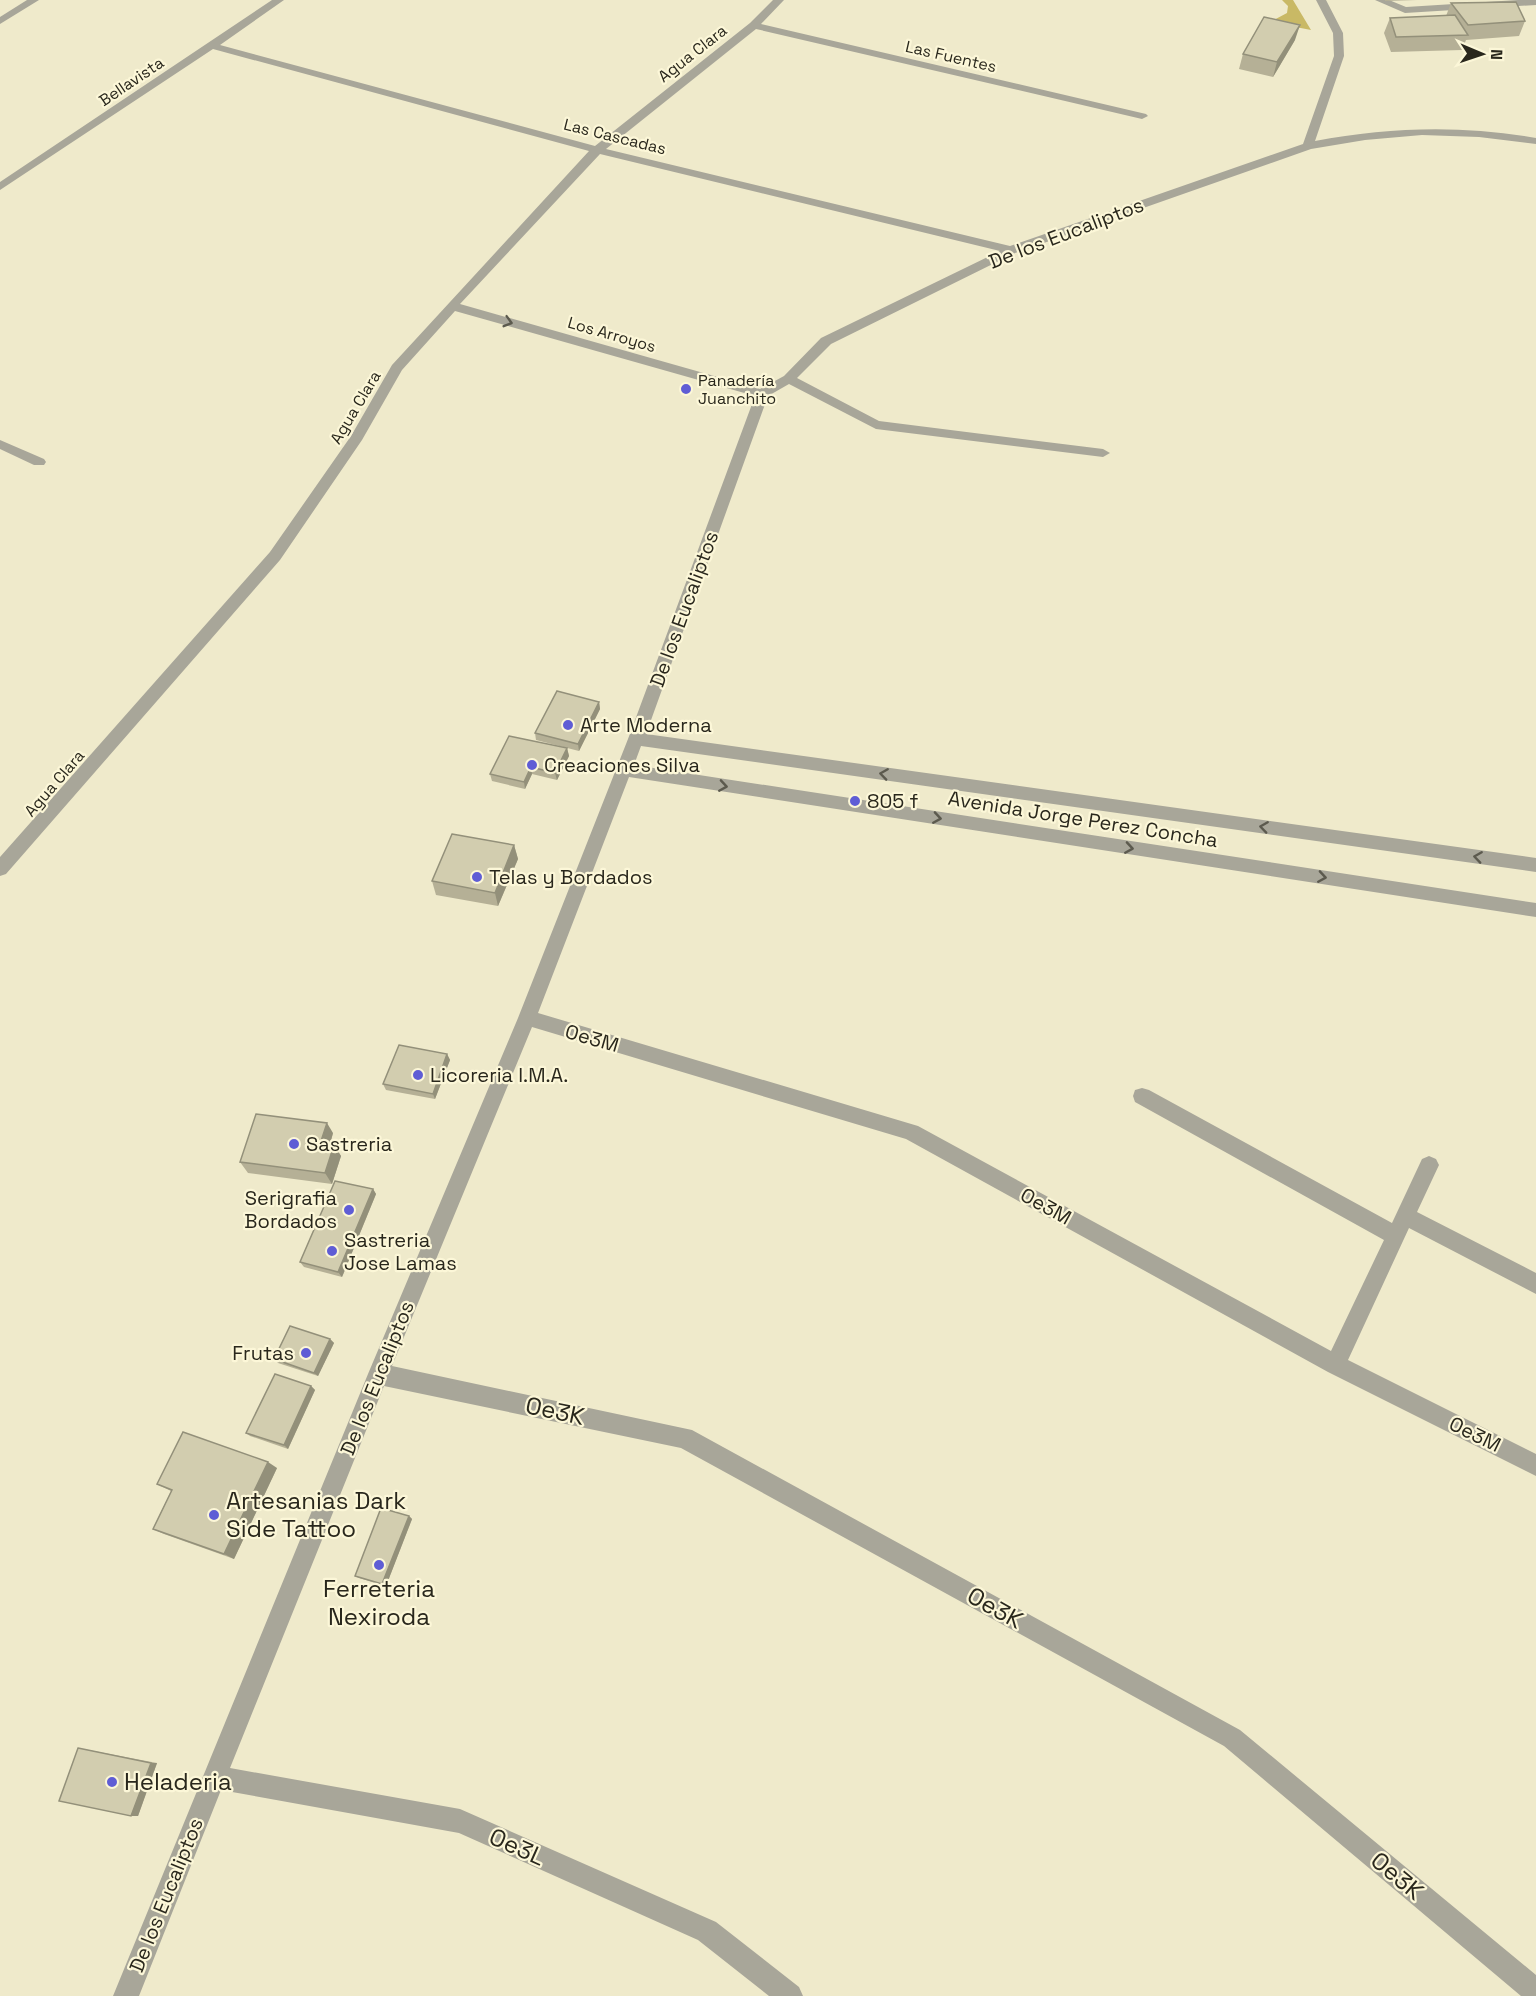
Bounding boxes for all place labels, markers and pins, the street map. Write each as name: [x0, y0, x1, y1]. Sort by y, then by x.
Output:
place label: Panadería Juanchito: [698, 370, 776, 409]
marker: Panadería Juanchito: [679, 382, 693, 396]
place label: Arte Moderna: [580, 712, 712, 738]
marker: Arte Moderna: [561, 718, 575, 732]
place label: Creaciones Silva: [544, 752, 700, 778]
marker: Creaciones Silva: [525, 758, 539, 772]
place label: 805 f: [867, 788, 918, 814]
marker: 805 f: [848, 794, 862, 808]
place label: Telas y Bordados: [489, 864, 653, 890]
marker: Telas y Bordados: [470, 870, 484, 884]
place label: Licoreria I.M.A.: [430, 1062, 568, 1088]
marker: Licoreria I.M.A.: [411, 1068, 425, 1082]
place label: Sastreria: [306, 1131, 392, 1157]
marker: Sastreria: [287, 1137, 301, 1151]
place label: Serigrafia Bordados: [244, 1185, 337, 1234]
marker: Serigrafia Bordados: [342, 1203, 356, 1217]
place label: Sastreria Jose Lamas: [344, 1227, 457, 1276]
marker: Sastreria Jose Lamas: [325, 1244, 339, 1258]
place label: Frutas: [232, 1340, 294, 1366]
marker: Frutas: [299, 1346, 313, 1360]
place label: Artesanias Dark Side Tattoo: [226, 1485, 406, 1544]
marker: Artesanias Dark Side Tattoo: [207, 1508, 221, 1522]
marker: Ferreteria Nexiroda: [372, 1558, 386, 1572]
place label: Ferreteria Nexiroda: [323, 1573, 435, 1632]
place label: Heladeria: [124, 1766, 232, 1797]
marker: Heladeria: [105, 1775, 119, 1789]

